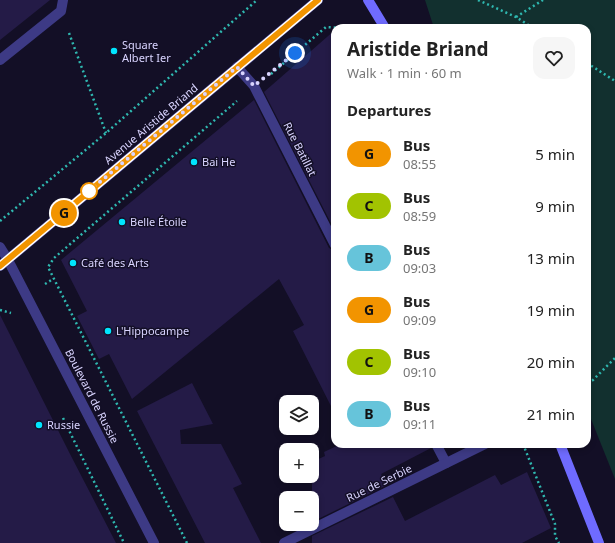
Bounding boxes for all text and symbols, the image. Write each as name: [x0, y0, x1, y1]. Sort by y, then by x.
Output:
text: Aristide Briand: [347, 36, 489, 62]
place label: Square Albert Ier: [122, 37, 171, 65]
button: heart: [533, 37, 575, 79]
your location: [285, 43, 305, 63]
marker: Square Albert Ier: [109, 46, 119, 56]
text: Walk · 1 min · 60 m: [347, 64, 462, 82]
street label: Avenue Aristide Briand: [101, 80, 201, 167]
text: Departures: [347, 100, 431, 120]
street label: Rue Batillat: [280, 119, 320, 178]
text: Bus: [403, 135, 430, 155]
text: G: [364, 144, 374, 163]
text: 5 min: [535, 144, 575, 164]
place label: Bai He: [202, 154, 235, 169]
text: 08:55: [403, 155, 436, 173]
marker: Bai He: [189, 157, 199, 167]
unlabelled marker: [80, 182, 98, 200]
text: Bus: [403, 187, 430, 207]
text: C: [365, 196, 374, 215]
text: 9 min: [535, 196, 575, 216]
line badge: G: [51, 200, 77, 226]
text: G: [59, 203, 69, 222]
text: 08:59: [403, 207, 436, 225]
place label: Belle Étoile: [130, 214, 187, 229]
marker: Belle Étoile: [117, 217, 127, 227]
text: Bus: [403, 239, 430, 259]
text: B: [364, 248, 374, 267]
text: 13 min: [527, 248, 575, 268]
place label: Café des Arts: [81, 255, 149, 270]
marker: Café des Arts: [68, 258, 78, 268]
text: 09:03: [403, 259, 436, 277]
text: Bus: [403, 291, 430, 311]
text: G: [364, 300, 374, 319]
text: 19 min: [527, 300, 575, 320]
text: 09:09: [403, 311, 436, 329]
place label: L'Hippocampe: [116, 323, 189, 338]
marker: L'Hippocampe: [103, 326, 113, 336]
text: Bus: [403, 343, 430, 363]
street label: Boulevard de Russie: [62, 347, 122, 445]
text: C: [365, 352, 374, 371]
text: 20 min: [527, 352, 575, 372]
text: 09:10: [403, 363, 436, 381]
map controls: [279, 395, 319, 531]
button: layers: [279, 395, 319, 435]
text: Bus: [403, 395, 430, 415]
text: B: [364, 404, 374, 423]
text: 21 min: [527, 404, 575, 424]
text: 09:11: [403, 415, 436, 433]
place label: Russie: [47, 418, 80, 432]
marker: Russie: [34, 420, 44, 430]
button: +: [279, 443, 319, 483]
street label: Rue de Serbie: [344, 460, 414, 505]
button: −: [279, 491, 319, 531]

